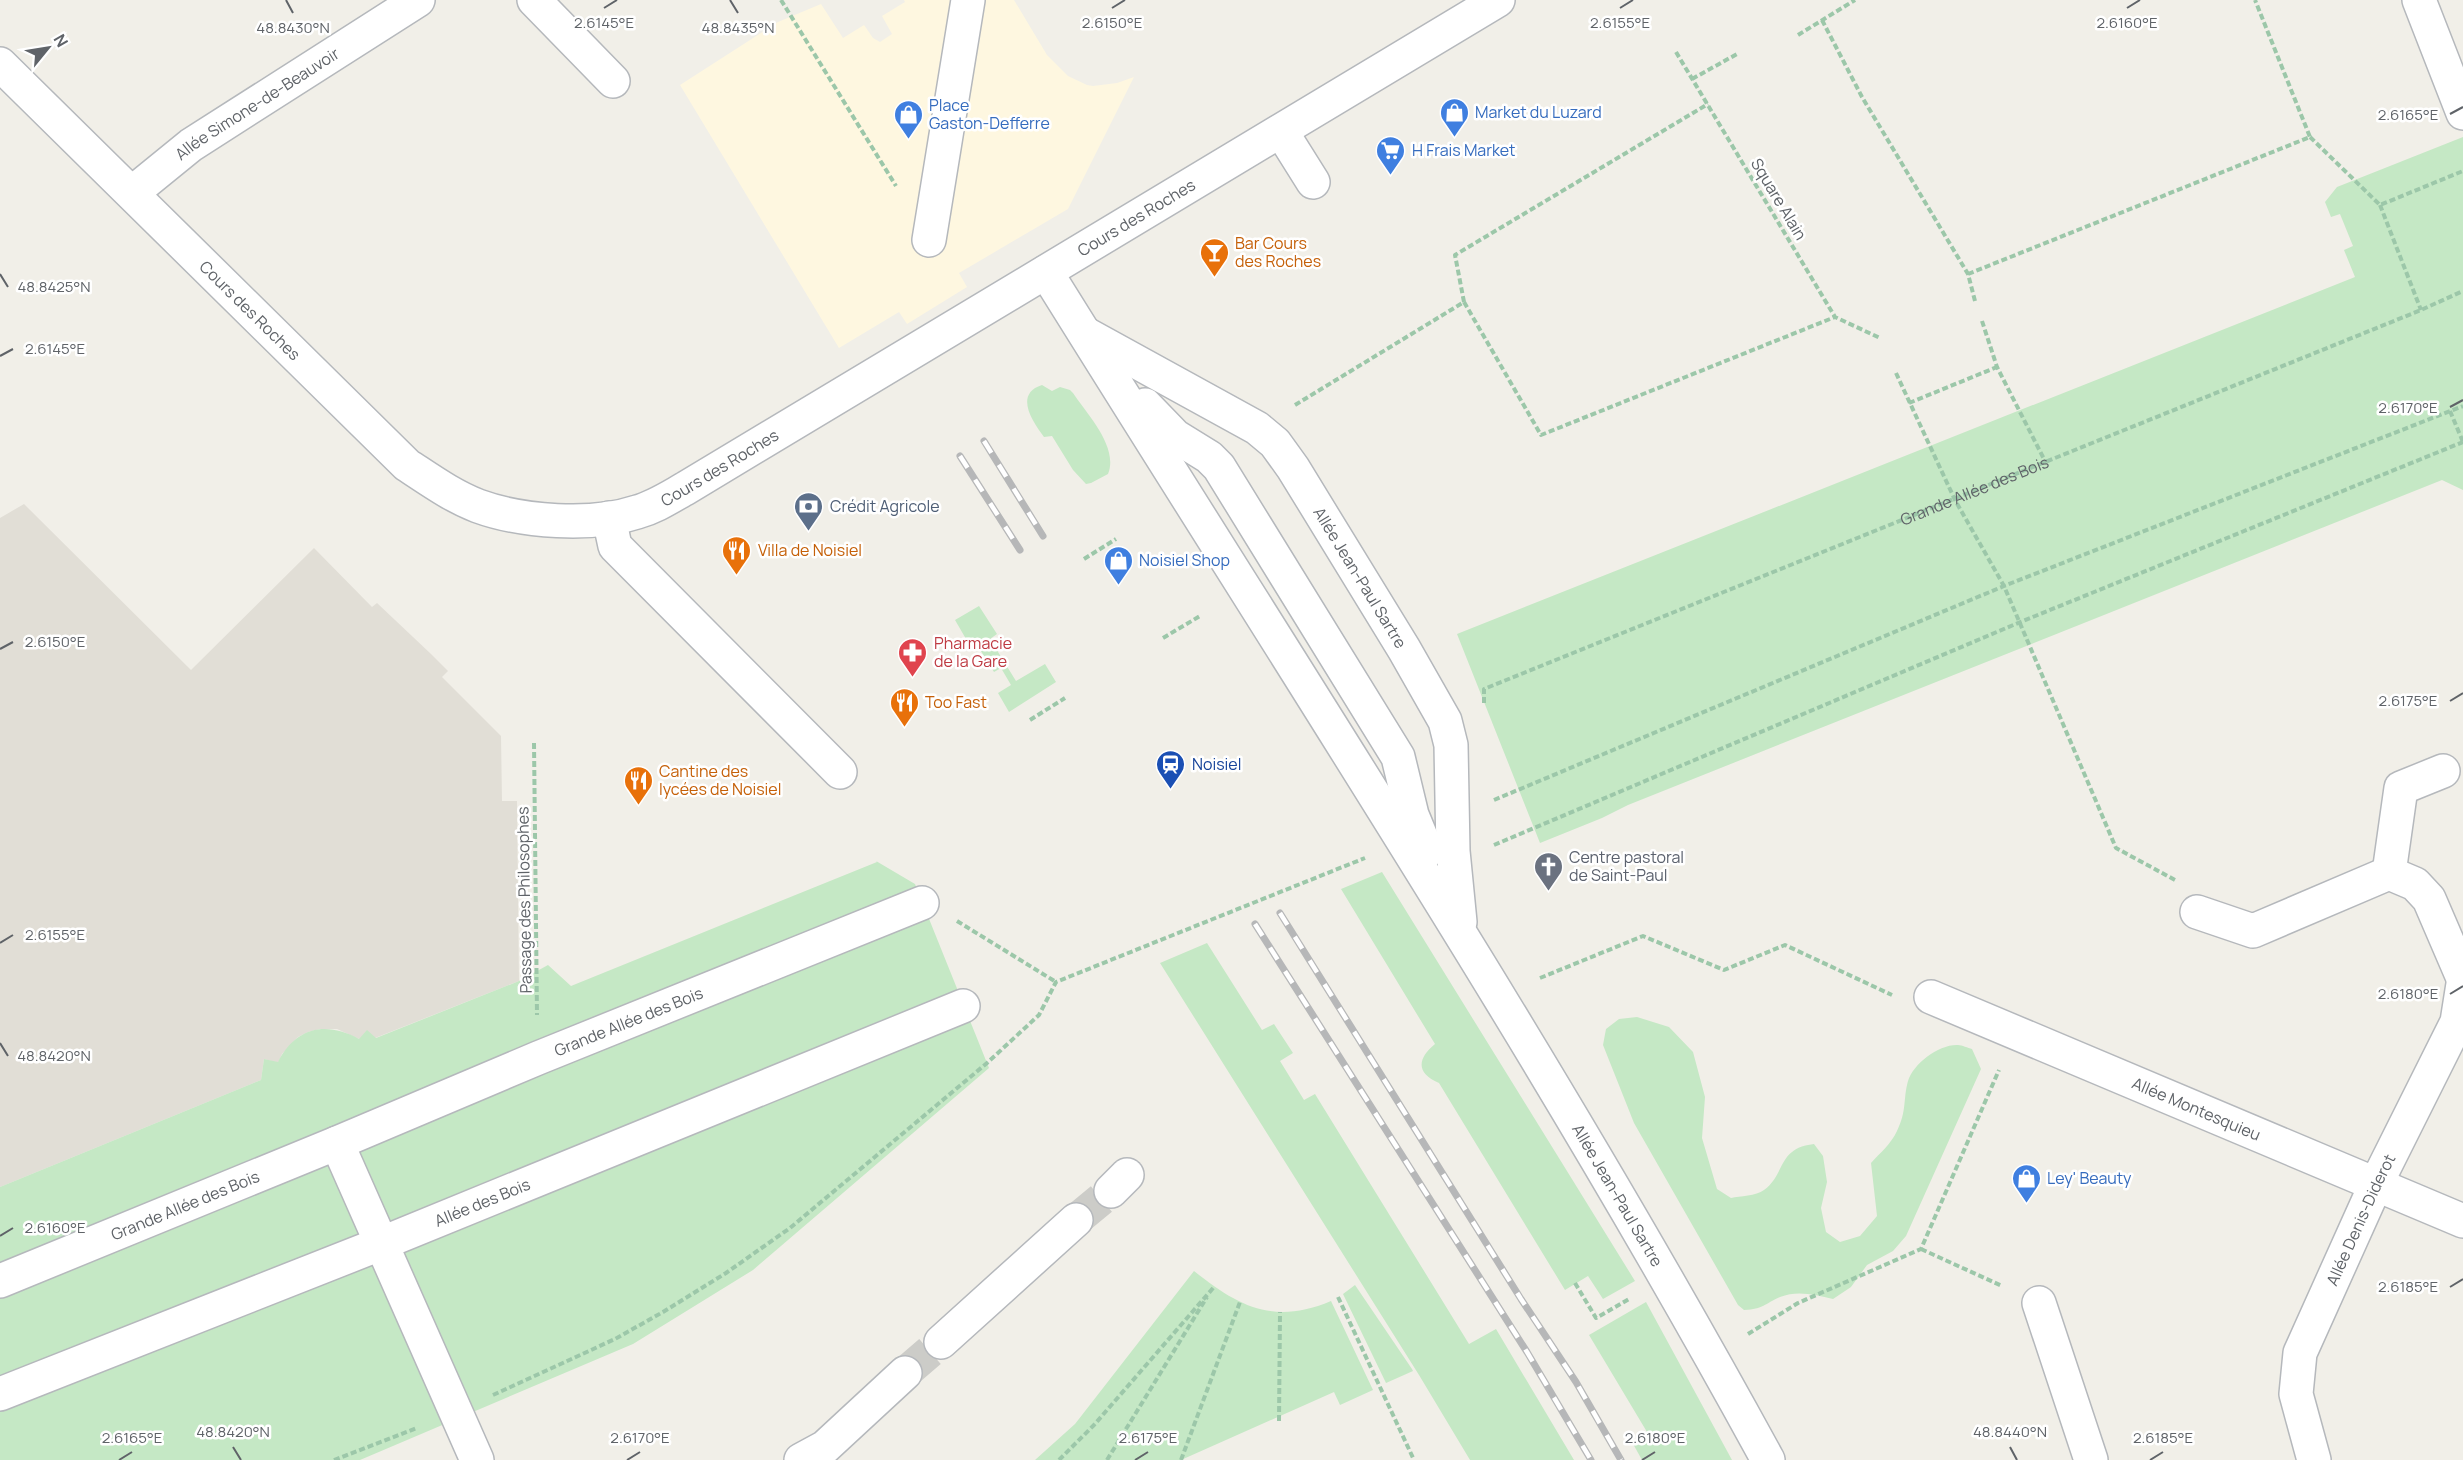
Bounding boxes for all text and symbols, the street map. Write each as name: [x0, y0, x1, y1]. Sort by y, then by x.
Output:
text: 2.6145°E: [574, 12, 634, 33]
text: 2.6150°E: [1082, 12, 1142, 33]
text: 2.6155°E: [1590, 12, 1650, 33]
text: 2.6160°E: [2096, 12, 2158, 33]
text: 48.8430°N: [256, 17, 330, 38]
text: 48.8435°N: [702, 17, 774, 38]
north arrow: [18, 18, 78, 78]
text: N: [49, 30, 73, 51]
street label: Allée Simone-de-Beauvoir: [170, 42, 343, 165]
place label: Place Gaston-Defferre: [929, 94, 1050, 134]
shop icon: Market du Luzard: [1438, 96, 1470, 138]
shop icon: Place Gaston-Defferre: [892, 98, 924, 140]
place label: Market du Luzard: [1475, 101, 1602, 123]
text: 2.6165°E: [2378, 104, 2438, 125]
supermarket icon: H Frais Market: [1375, 134, 1407, 176]
place label: H Frais Market: [1412, 139, 1516, 161]
street label: Square Alain: [1746, 154, 1812, 244]
street label: Cours des Roches: [1073, 174, 1199, 261]
place label: Bar Cours des Roches: [1235, 232, 1321, 272]
bar icon: Bar Cours des Roches: [1198, 236, 1230, 278]
street label: Cours des Roches: [195, 256, 305, 365]
text: 48.8425°N: [17, 276, 91, 297]
text: 2.6145°E: [25, 338, 85, 359]
text: 2.6170°E: [2378, 397, 2438, 418]
street label: Cours des Roches: [657, 424, 783, 511]
street label: Grande Allée des Bois: [1897, 451, 2052, 531]
bank icon: Crédit Agricole: [793, 490, 825, 532]
place label: Crédit Agricole: [830, 495, 940, 517]
street label: Allée Jean-Paul Sartre: [1309, 503, 1412, 652]
restaurant icon: Villa de Noisiel: [721, 534, 753, 576]
place label: Villa de Noisiel: [758, 539, 862, 561]
shop icon: Noisiel Shop: [1102, 544, 1134, 586]
place label: Noisiel Shop: [1139, 549, 1230, 571]
text: 2.6150°E: [25, 631, 85, 652]
place label: Pharmacie de la Gare: [934, 632, 1012, 672]
pharmacy icon: Pharmacie de la Gare: [897, 636, 929, 678]
restaurant icon: Too Fast: [888, 686, 920, 728]
text: 2.6175°E: [2379, 690, 2437, 711]
place label: Too Fast: [925, 691, 987, 713]
station icon: Noisiel: [1155, 748, 1187, 790]
place label: Noisiel: [1192, 753, 1241, 775]
place label: Cantine des lycées de Noisiel: [659, 760, 781, 800]
restaurant icon: Cantine des lycées de Noisiel: [622, 764, 654, 806]
street label: Passage des Philosophes: [511, 806, 537, 994]
place label: Centre pastoral de Saint-Paul: [1569, 846, 1684, 886]
church icon: Centre pastoral de Saint-Paul: [1532, 850, 1564, 892]
text: 2.6155°E: [25, 924, 85, 945]
street label: Grande Allée des Bois: [551, 982, 706, 1061]
text: 2.6180°E: [2378, 983, 2438, 1004]
text: 48.8420°N: [17, 1045, 91, 1066]
street label: Allée Montesquieu: [2129, 1072, 2264, 1146]
street label: Allée Jean-Paul Sartre: [1567, 1120, 1668, 1271]
street label: Allée Denis-Diderot: [2321, 1150, 2400, 1289]
shop icon: Ley' Beauty: [2010, 1162, 2042, 1204]
street label: Grande Allée des Bois: [108, 1165, 263, 1245]
place label: Ley' Beauty: [2047, 1167, 2132, 1189]
street label: Allée des Bois: [431, 1173, 533, 1232]
text: 2.6160°E: [24, 1217, 86, 1238]
text: 2.6185°E: [2378, 1276, 2438, 1297]
text: 48.8420°N: [196, 1421, 270, 1442]
text: 48.8440°N: [1973, 1421, 2047, 1442]
text: 2.6165°E: [102, 1427, 162, 1448]
text: 2.6170°E: [610, 1427, 670, 1448]
text: 2.6175°E: [1119, 1427, 1177, 1448]
text: 2.6180°E: [1625, 1427, 1685, 1448]
text: 2.6185°E: [2133, 1427, 2193, 1448]

